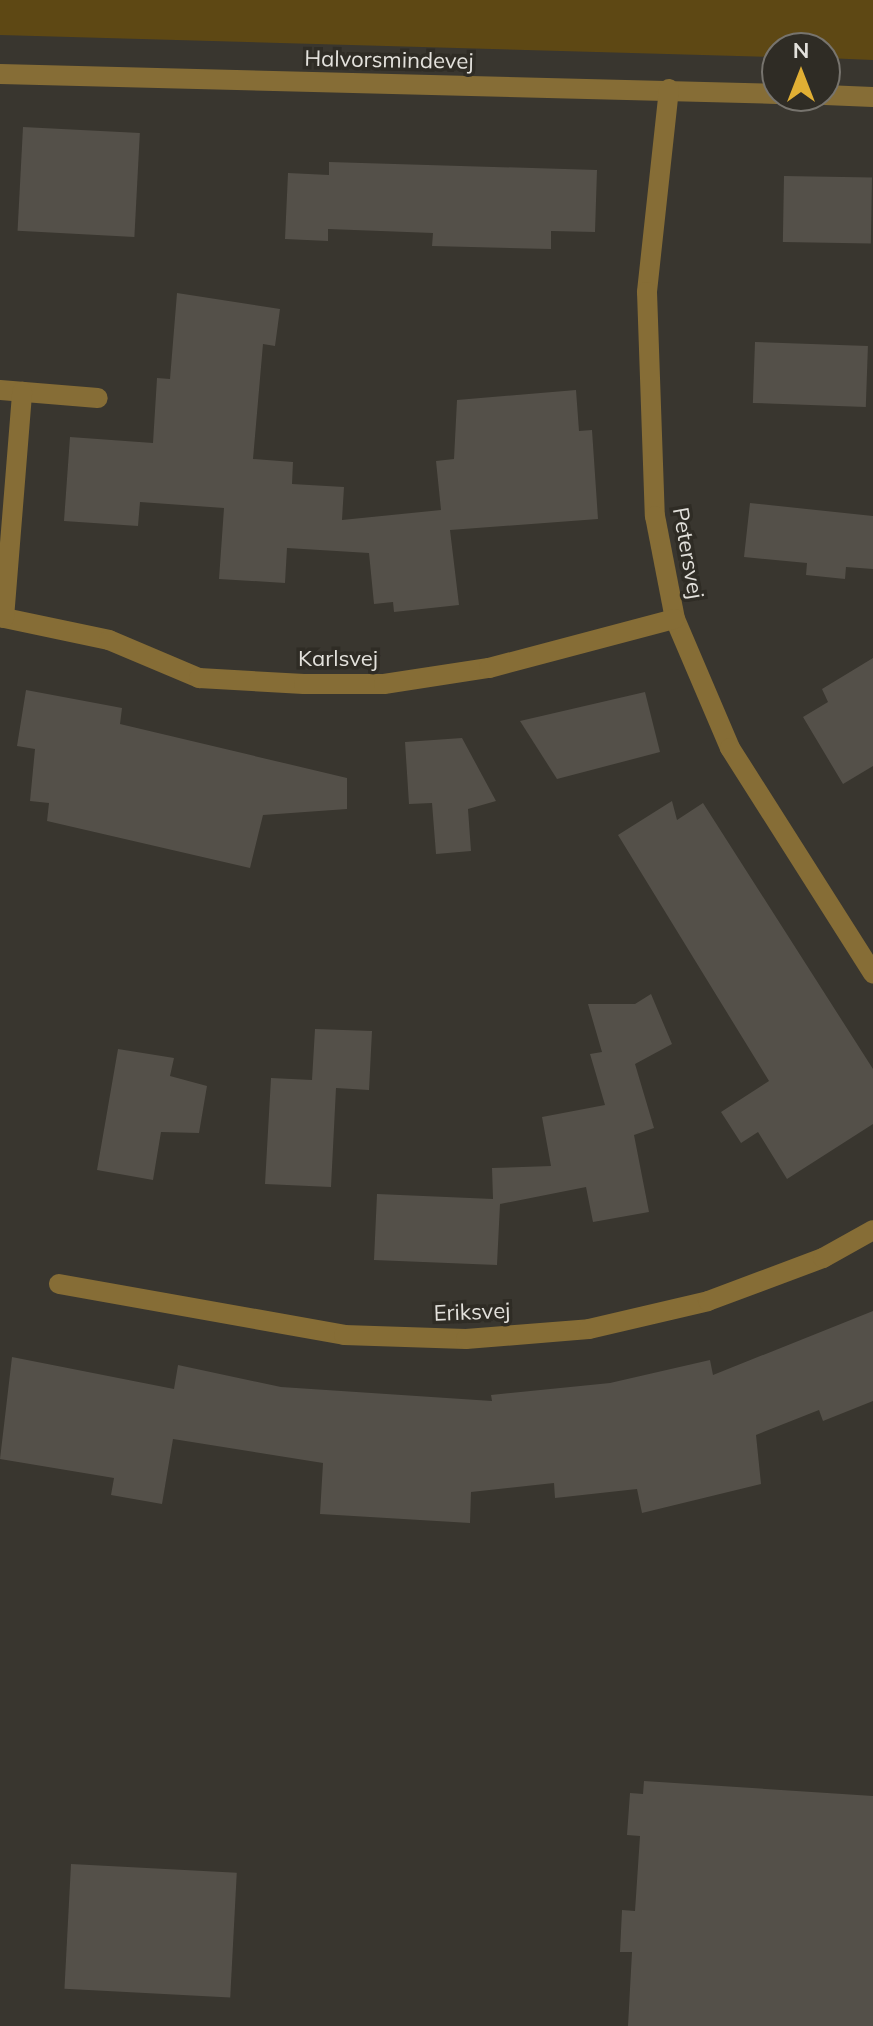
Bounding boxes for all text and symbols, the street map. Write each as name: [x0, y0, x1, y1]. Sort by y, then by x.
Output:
north arrow: [761, 32, 841, 112]
text: N: [793, 36, 809, 64]
street label: Halvorsmindevej: [304, 45, 474, 75]
street label: Petersvej: [667, 505, 709, 601]
street label: Karlsvej: [298, 646, 378, 672]
street label: Eriksvej: [433, 1297, 511, 1327]

